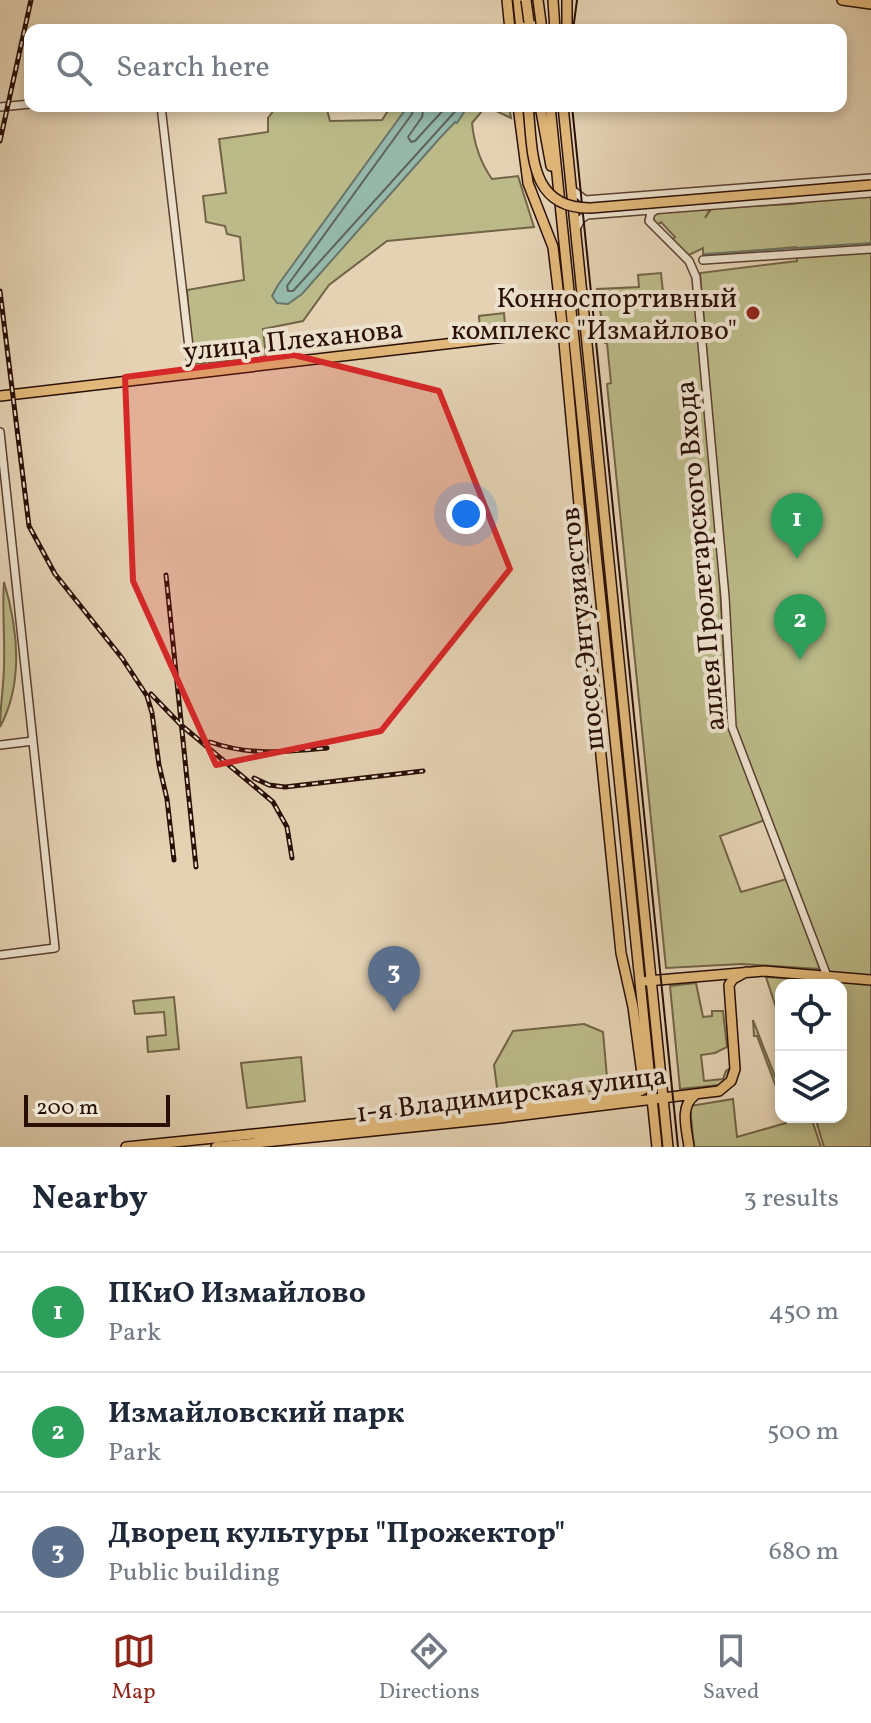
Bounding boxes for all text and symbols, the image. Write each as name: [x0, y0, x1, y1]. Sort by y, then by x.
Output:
search box: [24, 24, 847, 112]
icon: search: [52, 46, 96, 90]
text: Search here: [116, 47, 270, 89]
place label: Конноспортивный комплекс "Измайлово": [451, 280, 737, 351]
marker: Конноспортивный комплекс "Измайлово": [744, 304, 762, 322]
street label: улица Плеханова: [181, 311, 405, 372]
street label: аллея Пролетарского Входа: [667, 379, 736, 733]
pin: 1: [771, 493, 823, 559]
your location: [446, 494, 486, 534]
street label: шоссе Энтузиастов: [551, 505, 616, 752]
pin: 2: [774, 594, 826, 660]
pin: 3: [368, 946, 420, 1012]
map controls: [775, 979, 847, 1123]
button: locate: [775, 979, 847, 1051]
button: layers: [775, 1051, 847, 1123]
street label: 1-я Владимирская улица: [354, 1057, 669, 1134]
scale bar: [24, 1091, 170, 1127]
text: 200 m: [36, 1093, 98, 1124]
text: Nearby: [32, 1176, 148, 1223]
text: 3 results: [743, 1181, 839, 1217]
text: ПКиО Измайлово: [108, 1273, 366, 1315]
text: 1: [53, 1294, 63, 1330]
text: 450 m: [768, 1294, 839, 1330]
text: Park: [108, 1315, 161, 1351]
text: Измайловский парк: [108, 1393, 404, 1435]
text: 2: [51, 1414, 65, 1450]
text: 500 m: [767, 1414, 839, 1450]
text: Park: [108, 1435, 161, 1471]
text: Дворец культуры "Прожектор": [108, 1513, 565, 1555]
text: 3: [51, 1534, 65, 1570]
text: 680 m: [769, 1534, 839, 1570]
text: Public building: [108, 1555, 280, 1591]
tab: Map: [112, 1629, 156, 1708]
tab: Directions: [379, 1629, 480, 1708]
tab: Saved: [703, 1629, 759, 1708]

